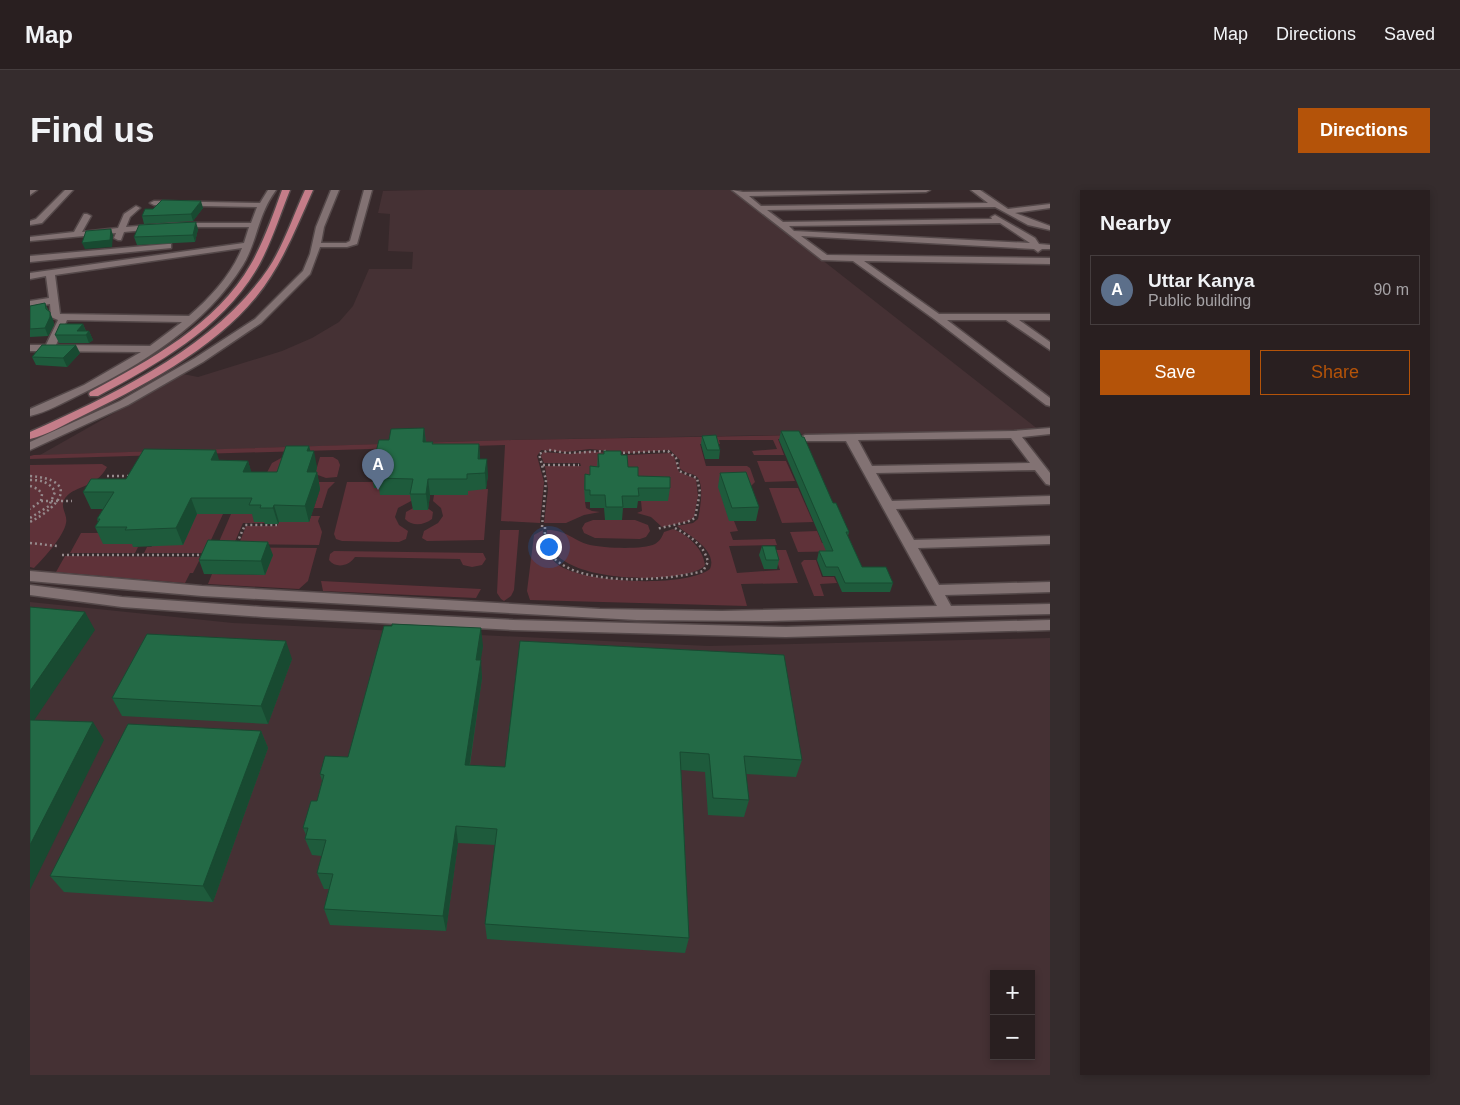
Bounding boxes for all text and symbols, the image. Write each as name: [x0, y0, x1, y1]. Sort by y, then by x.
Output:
text: Map: [25, 21, 73, 48]
text: Map: [1213, 24, 1248, 44]
text: Directions: [1276, 24, 1356, 44]
text: Saved: [1384, 24, 1435, 44]
button: Directions: [1298, 108, 1430, 153]
text: Find us: [30, 110, 154, 149]
text: Nearby: [1100, 211, 1171, 234]
text: Uttar Kanya: [1148, 270, 1255, 291]
text: A: [1111, 281, 1123, 298]
text: 90 m: [1373, 281, 1409, 298]
text: Public building: [1148, 292, 1251, 309]
button: Save: [1100, 350, 1250, 395]
button: Share: [1260, 350, 1410, 395]
pin: A: [362, 449, 394, 490]
your location: [536, 534, 562, 560]
map controls: [990, 970, 1035, 1060]
button: +: [990, 970, 1035, 1015]
button: −: [990, 1015, 1035, 1060]

